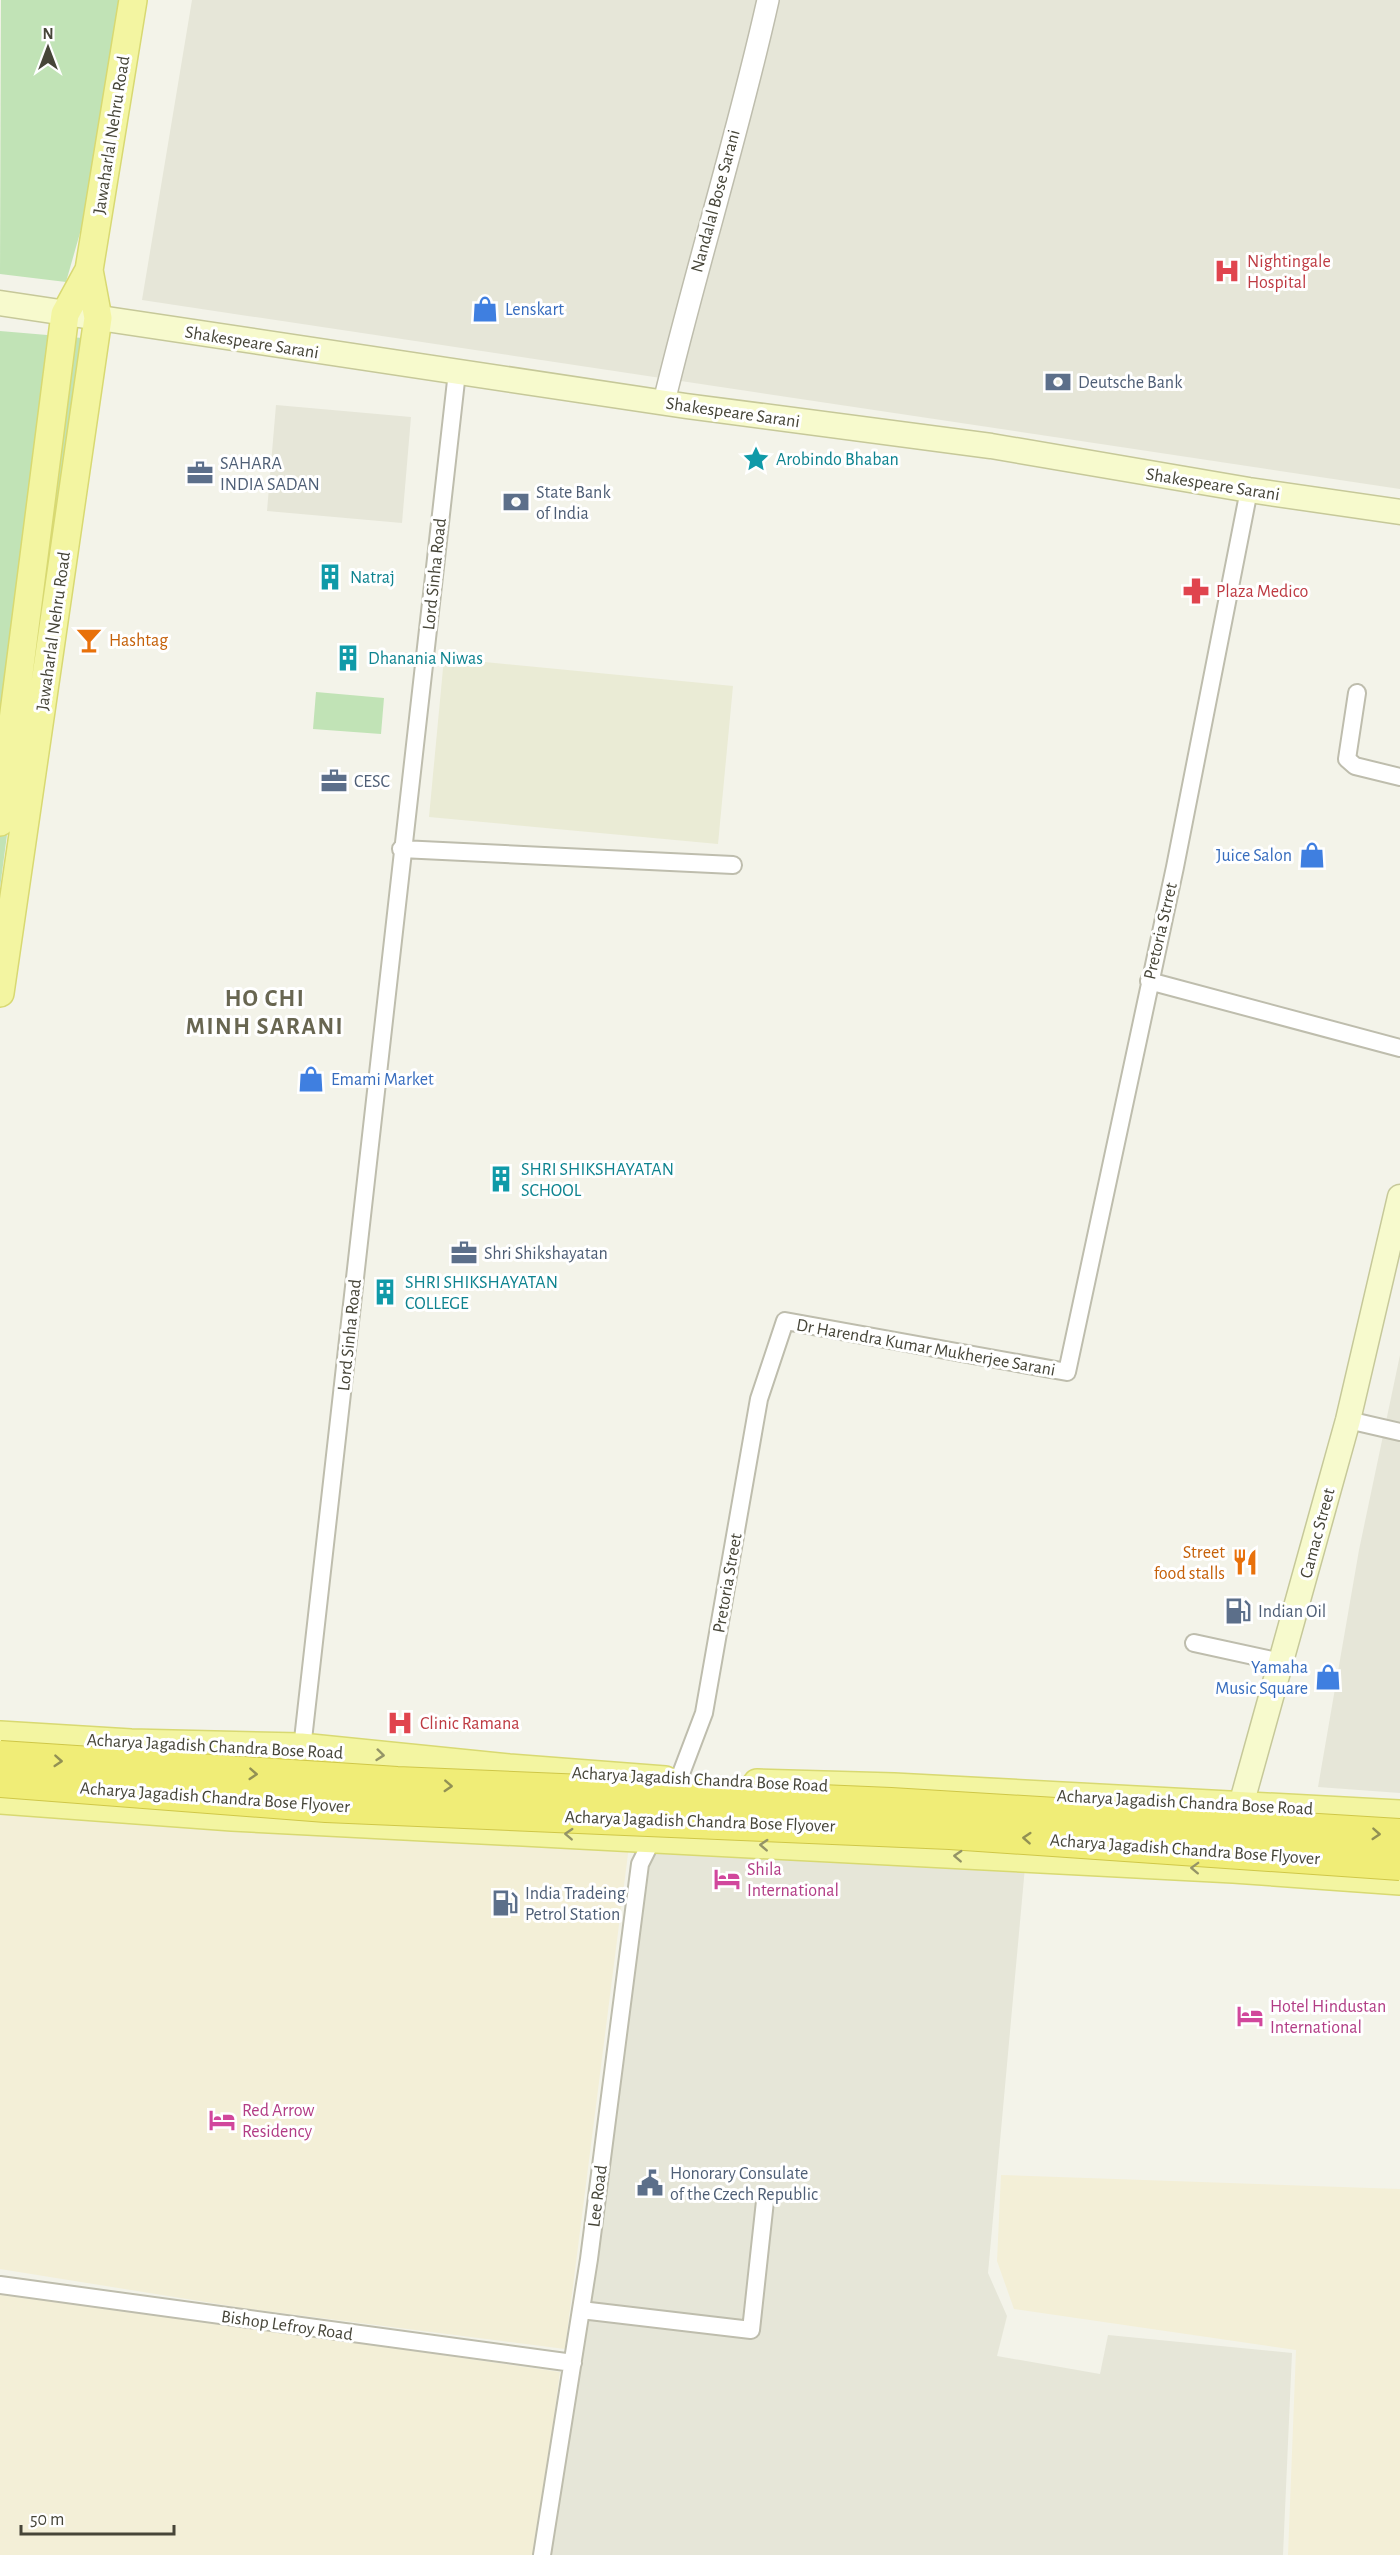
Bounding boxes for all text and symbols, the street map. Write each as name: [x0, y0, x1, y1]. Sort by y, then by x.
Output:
north arrow: [18, 18, 78, 78]
text: N: [42, 26, 54, 42]
street label: Jawaharlal Nehru Road: [91, 55, 133, 216]
street label: Nandalal Bose Sarani: [688, 128, 744, 275]
place label: Nightingale Hospital: [1247, 253, 1331, 292]
hospital icon: Nightingale Hospital: [1212, 256, 1242, 286]
shop icon: Lenskart: [470, 294, 500, 324]
place label: Lenskart: [505, 301, 564, 319]
street label: Shakespeare Sarani: [184, 324, 320, 362]
bank icon: Deutsche Bank: [1043, 367, 1073, 397]
place label: Deutsche Bank: [1078, 374, 1183, 392]
street label: Shakespeare Sarani: [665, 395, 801, 431]
place icon: Arobindo Bhaban: [741, 444, 771, 474]
place label: Arobindo Bhaban: [776, 451, 899, 469]
place label: SAHARA INDIA SADAN: [220, 455, 320, 494]
office icon: SAHARA INDIA SADAN: [185, 458, 215, 488]
street label: Shakespeare Sarani: [1145, 466, 1281, 504]
place label: State Bank of India: [536, 484, 611, 523]
bank icon: State Bank of India: [501, 487, 531, 517]
street label: Lord Sinha Road: [420, 517, 450, 631]
street label: Jawaharlal Nehru Road: [34, 551, 74, 712]
building icon: Natraj: [315, 562, 345, 592]
place label: Natraj: [350, 569, 395, 587]
pharmacy icon: Plaza Medico: [1181, 576, 1211, 606]
place label: Plaza Medico: [1216, 583, 1309, 601]
bar icon: Hashtag: [74, 625, 104, 655]
place label: Hashtag: [109, 632, 168, 650]
building icon: Dhanania Niwas: [333, 643, 363, 673]
place label: Dhanania Niwas: [368, 650, 483, 668]
office icon: CESC: [319, 766, 349, 796]
place label: CESC: [354, 773, 390, 791]
shop icon: Juice Salon: [1297, 840, 1327, 870]
place label: Juice Salon: [1216, 847, 1292, 865]
street label: Pretoria Strret: [1141, 881, 1181, 981]
district label: HO CHI MINH SARANI: [186, 987, 344, 1039]
shop icon: Emami Market: [296, 1064, 326, 1094]
place label: Emami Market: [331, 1071, 434, 1089]
place label: SHRI SHIKSHAYATAN SCHOOL: [521, 1161, 674, 1200]
building icon: SHRI SHIKSHAYATAN SCHOOL: [486, 1164, 516, 1194]
office icon: Shri Shikshayatan: [449, 1238, 479, 1268]
place label: Shri Shikshayatan: [484, 1245, 608, 1263]
place label: SHRI SHIKSHAYATAN COLLEGE: [405, 1274, 558, 1313]
building icon: SHRI SHIKSHAYATAN COLLEGE: [370, 1277, 400, 1307]
street label: Lord Sinha Road: [335, 1278, 365, 1392]
street label: Dr Harendra Kumar Mukherjee Sarani: [795, 1316, 1057, 1380]
street label: Camac Street: [1297, 1486, 1339, 1580]
street label: Pretoria Street: [710, 1532, 746, 1635]
place label: Street food stalls: [1154, 1544, 1225, 1583]
restaurant icon: Street food stalls: [1230, 1547, 1260, 1577]
fuel station icon: Indian Oil: [1223, 1596, 1253, 1626]
place label: Indian Oil: [1258, 1603, 1326, 1621]
place label: Yamaha Music Square: [1215, 1659, 1308, 1698]
shop icon: Yamaha Music Square: [1313, 1662, 1343, 1692]
hospital icon: Clinic Ramana: [385, 1708, 415, 1738]
place label: Clinic Ramana: [420, 1715, 520, 1733]
street label: Acharya Jagadish Chandra Bose Road: [86, 1731, 344, 1763]
one-way arrow: [375, 1748, 384, 1761]
one-way arrow: [54, 1755, 63, 1768]
street label: Acharya Jagadish Chandra Bose Road: [571, 1764, 829, 1796]
one-way arrow: [248, 1768, 257, 1781]
one-way arrow: [443, 1779, 452, 1792]
street label: Acharya Jagadish Chandra Bose Flyover: [79, 1780, 351, 1816]
street label: Acharya Jagadish Chandra Bose Road: [1056, 1787, 1314, 1819]
street label: Acharya Jagadish Chandra Bose Flyover: [564, 1808, 836, 1836]
one-way arrow: [1372, 1827, 1381, 1840]
one-way arrow: [564, 1828, 573, 1841]
one-way arrow: [1023, 1832, 1032, 1845]
street label: Acharya Jagadish Chandra Bose Flyover: [1049, 1832, 1321, 1868]
one-way arrow: [759, 1839, 768, 1852]
one-way arrow: [954, 1850, 963, 1863]
place label: Shila International: [747, 1861, 839, 1900]
one-way arrow: [1190, 1861, 1199, 1874]
hotel icon: Shila International: [712, 1864, 742, 1894]
place label: India Tradeing Petrol Station: [525, 1885, 626, 1924]
fuel station icon: India Tradeing Petrol Station: [490, 1888, 520, 1918]
place label: Hotel Hindustan International: [1270, 1998, 1386, 2037]
hotel icon: Hotel Hindustan International: [1235, 2001, 1265, 2031]
place label: Red Arrow Residency: [242, 2102, 315, 2141]
hotel icon: Red Arrow Residency: [207, 2105, 237, 2135]
street label: Lee Road: [585, 2164, 611, 2228]
place label: Honorary Consulate of the Czech Republic: [670, 2165, 818, 2204]
public building icon: Honorary Consulate of the Czech Republic: [635, 2168, 665, 2198]
street label: Bishop Lefroy Road: [220, 2308, 354, 2344]
scale bar: [21, 2498, 174, 2536]
text: 50 m: [30, 2511, 64, 2529]

